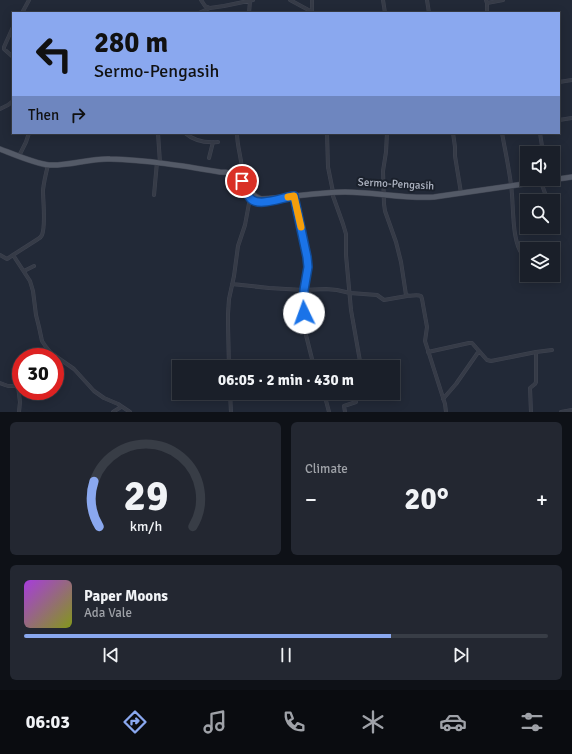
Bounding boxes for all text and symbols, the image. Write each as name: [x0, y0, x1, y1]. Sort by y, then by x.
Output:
text: 280 m: [94, 26, 168, 60]
icon: left: [28, 28, 80, 80]
text: Sermo-Pengasih: [94, 60, 219, 82]
icon: right: [67, 104, 89, 126]
text: Then: [28, 106, 59, 124]
map controls: [520, 146, 560, 282]
button: sound: [520, 146, 560, 186]
pin: [225, 164, 259, 198]
icon: arrive: [231, 170, 253, 192]
street label: Sermo-Pengasih: [357, 176, 435, 192]
button: search: [520, 194, 560, 234]
button: layers: [520, 242, 560, 282]
position arrow: [283, 292, 325, 334]
speed limit sign: 30: [12, 348, 64, 400]
text: 06:05 · 2 min · 430 m: [218, 371, 354, 389]
text: Climate: [305, 461, 348, 477]
text: 29: [123, 470, 168, 521]
text: 20°: [404, 481, 449, 518]
text: −: [305, 486, 317, 513]
text: +: [536, 486, 548, 513]
text: km/h: [129, 517, 162, 534]
text: Paper Moons: [84, 587, 168, 605]
text: Ada Vale: [84, 605, 132, 621]
icon: previous: [100, 644, 122, 666]
icon: pause: [275, 644, 297, 666]
icon: next: [450, 644, 472, 666]
icon: directions: [121, 708, 149, 736]
icon: music: [201, 708, 229, 736]
icon: phone: [280, 708, 308, 736]
icon: climate: [359, 708, 387, 736]
icon: car: [439, 708, 467, 736]
icon: filters: [518, 708, 546, 736]
text: 06:03: [26, 711, 70, 733]

